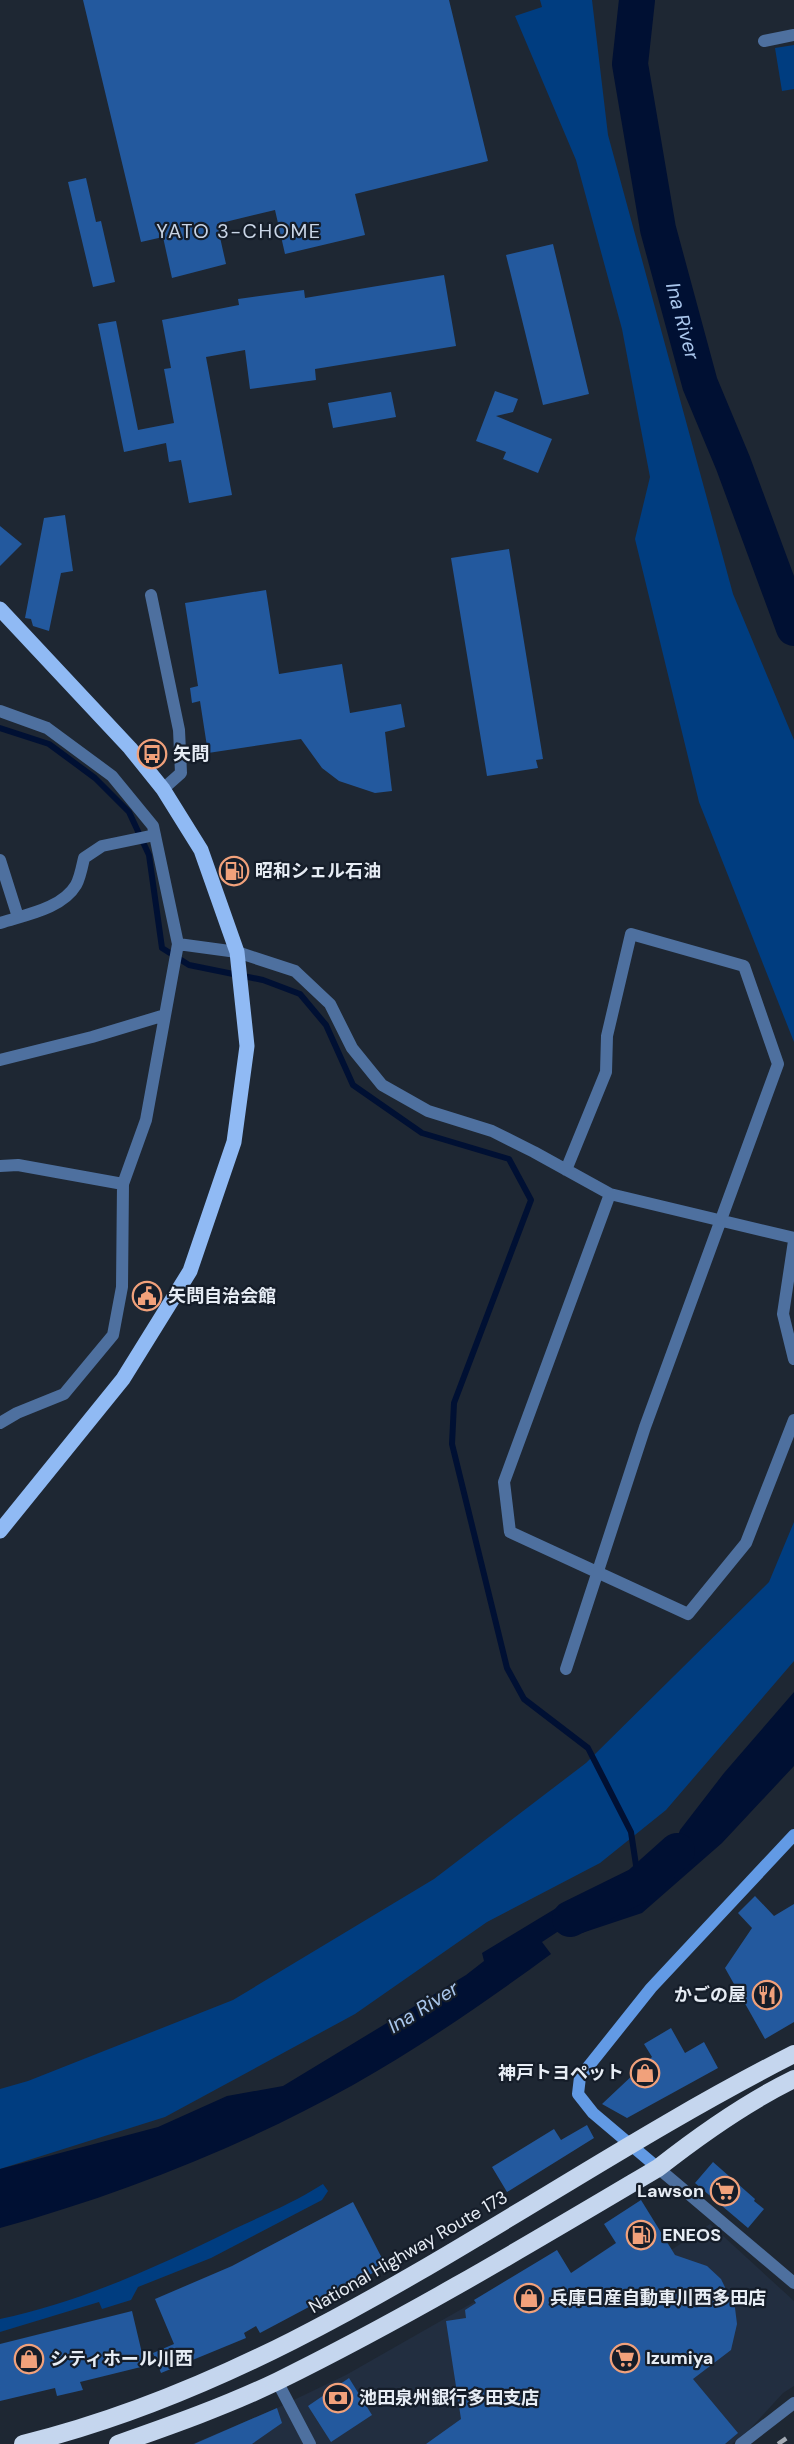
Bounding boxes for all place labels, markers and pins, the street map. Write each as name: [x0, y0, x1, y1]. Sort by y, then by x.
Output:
bus stop icon: 矢問: [136, 738, 168, 770]
place label: 矢問: [173, 742, 209, 766]
fuel station icon: 昭和シェル石油: [218, 855, 250, 887]
place label: 昭和シェル石油: [255, 859, 381, 883]
public building icon: 矢問自治会館: [131, 1280, 163, 1312]
place label: 矢問自治会館: [168, 1284, 276, 1308]
restaurant icon: かごの屋: [751, 1979, 783, 2011]
place label: かごの屋: [674, 1983, 746, 2007]
shop icon: 神戸トヨペット: [629, 2057, 661, 2089]
place label: 神戸トヨペット: [498, 2061, 624, 2085]
supermarket icon: Lawson: [709, 2175, 741, 2207]
place label: Lawson: [637, 2179, 704, 2203]
fuel station icon: ENEOS: [625, 2219, 657, 2251]
place label: ENEOS: [662, 2223, 721, 2247]
shop icon: 兵庫日産自動車川西多田店: [513, 2282, 545, 2314]
place label: 兵庫日産自動車川西多田店: [550, 2286, 766, 2310]
supermarket icon: Izumiya: [609, 2342, 641, 2374]
shop icon: シティホール川西: [13, 2343, 45, 2375]
place label: Izumiya: [646, 2346, 713, 2370]
place label: シティホール川西: [50, 2347, 193, 2371]
bank icon: 池田泉州銀行多田支店: [322, 2382, 354, 2414]
place label: 池田泉州銀行多田支店: [359, 2386, 539, 2410]

